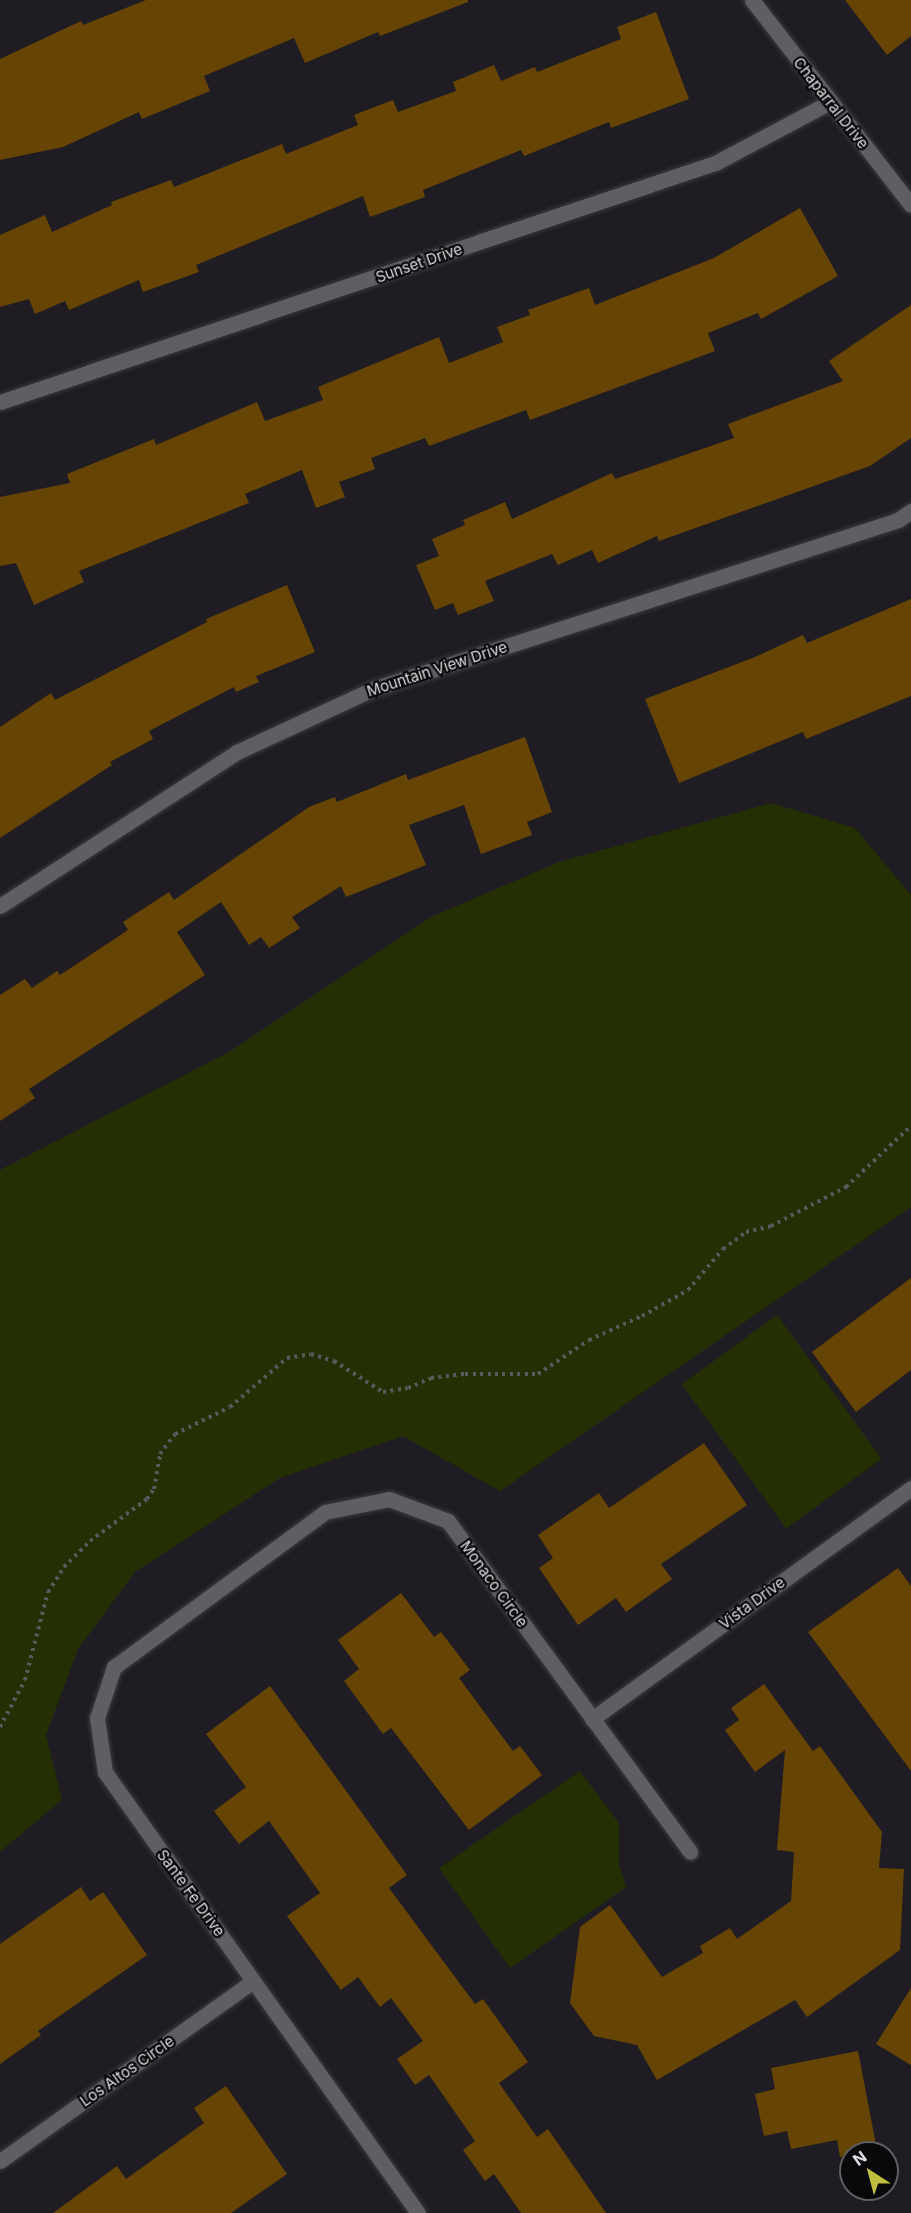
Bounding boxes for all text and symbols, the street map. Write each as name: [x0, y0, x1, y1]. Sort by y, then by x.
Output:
street label: Chaparral Drive: [790, 54, 872, 152]
street label: Sunset Drive: [373, 240, 465, 286]
street label: Mountain View Drive: [365, 638, 509, 700]
street label: Monaco Circle: [457, 1537, 531, 1631]
street label: Vista Drive: [716, 1573, 788, 1633]
street label: Sante Fe Drive: [153, 1846, 229, 1940]
street label: Los Altos Circle: [77, 2032, 177, 2110]
north arrow: [839, 2141, 899, 2201]
text: N: [849, 2146, 870, 2170]

